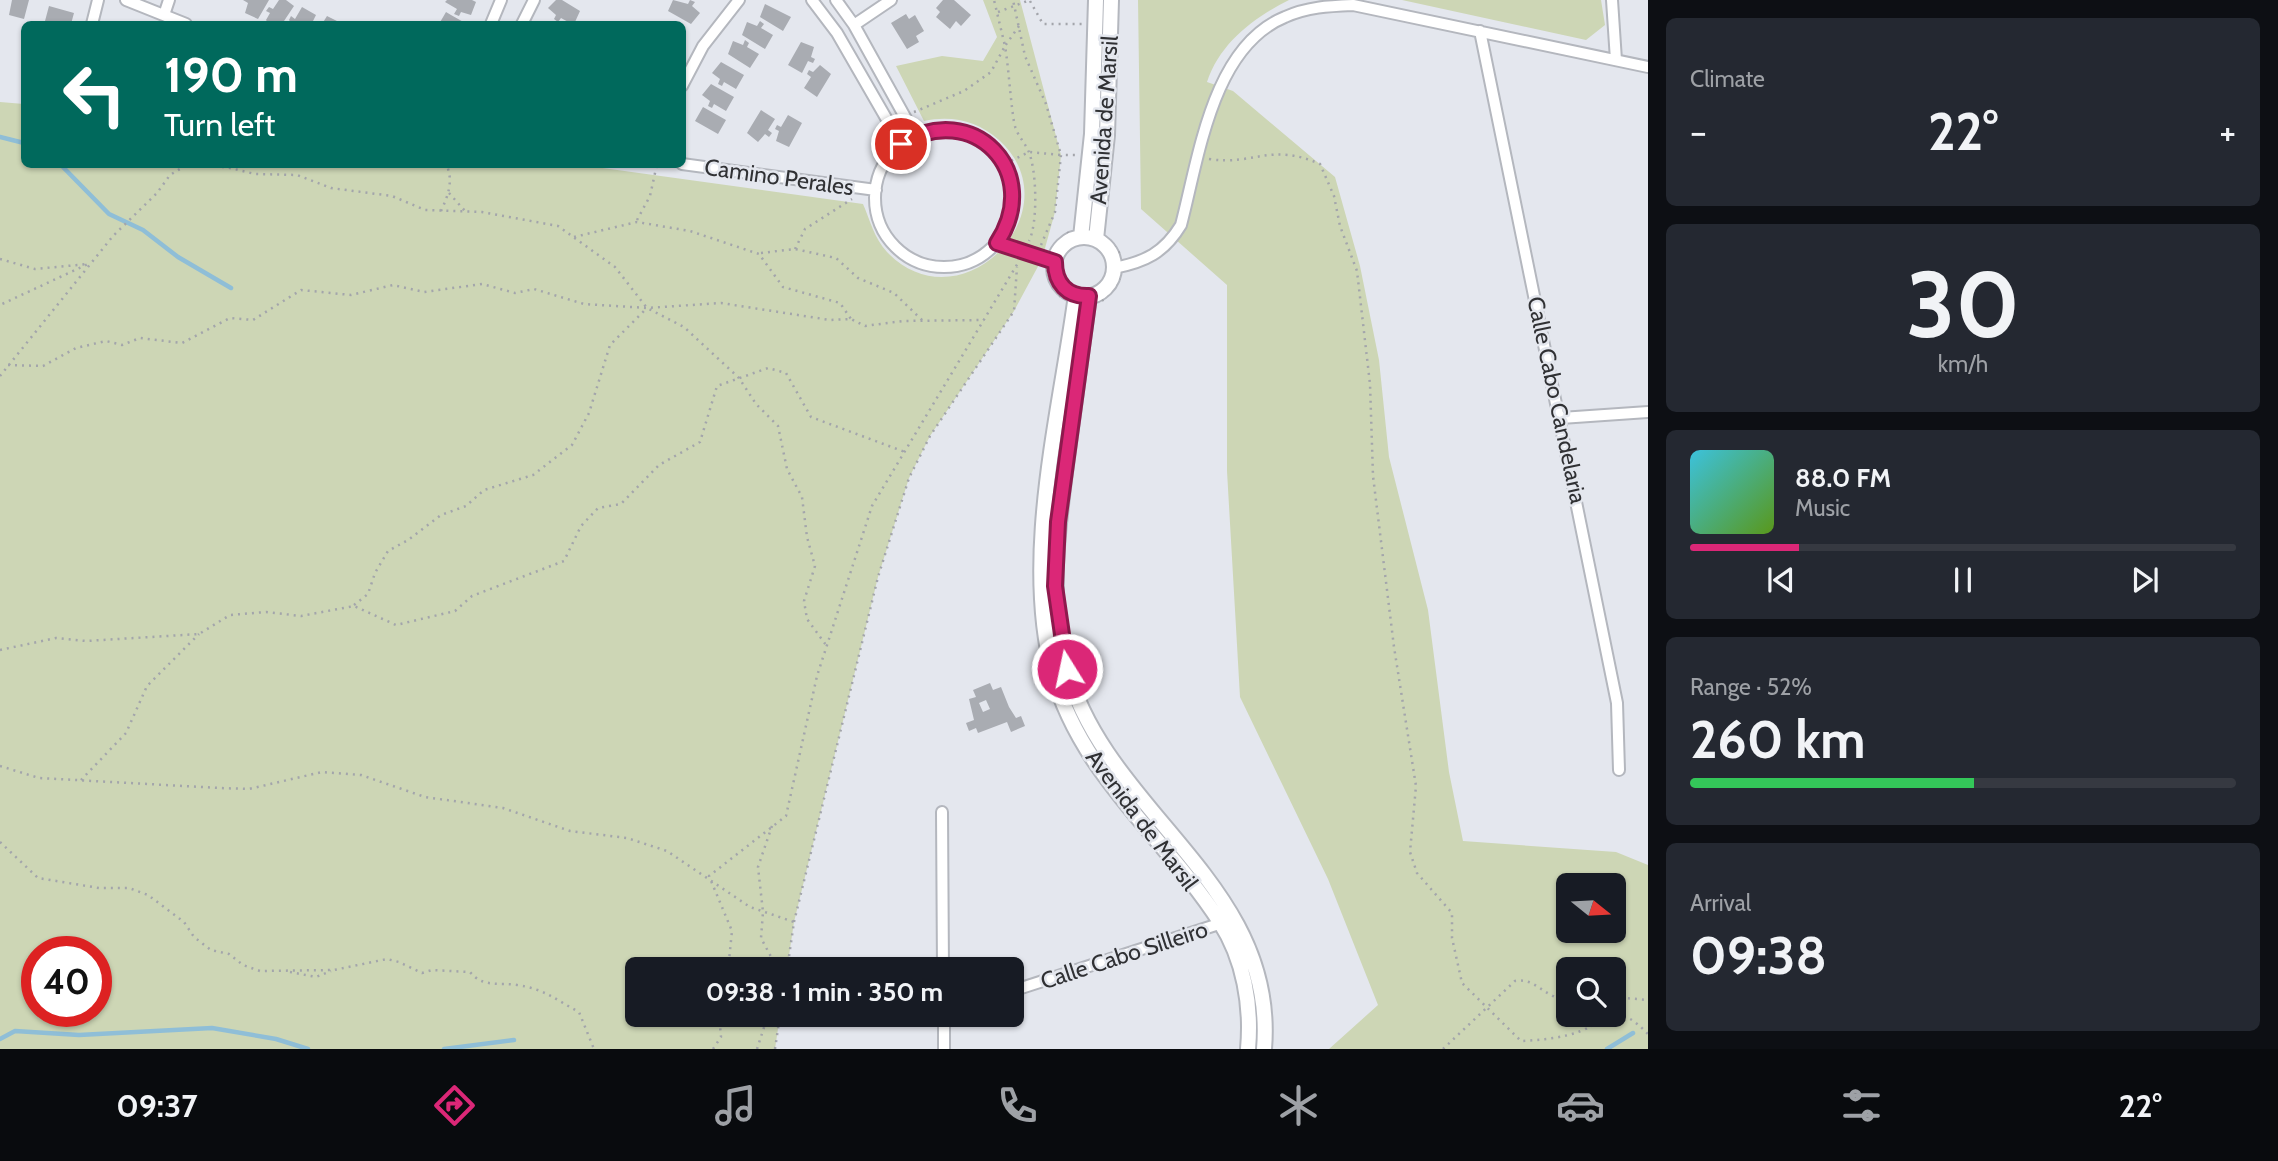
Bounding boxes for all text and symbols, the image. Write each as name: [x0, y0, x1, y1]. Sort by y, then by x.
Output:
street label: Avenida de Marsil: [1084, 34, 1124, 205]
text: 190 m: [164, 45, 298, 104]
icon: left: [49, 49, 140, 140]
text: Climate: [1690, 65, 1765, 93]
text: 22°: [1928, 100, 1998, 163]
text: Turn left: [164, 105, 275, 144]
text: −: [1690, 108, 1707, 155]
text: +: [2219, 108, 2236, 155]
pin: [871, 114, 931, 174]
icon: arrive: [882, 125, 920, 163]
street label: Camino Perales: [703, 153, 855, 201]
text: 30: [1906, 249, 2020, 360]
street label: Calle Cabo Candelaria: [1521, 294, 1593, 506]
text: km/h: [1938, 350, 1988, 378]
text: 88.0 FM: [1795, 462, 1891, 494]
text: Music: [1795, 494, 1850, 522]
icon: previous: [1762, 561, 1800, 599]
icon: pause: [1944, 561, 1982, 599]
icon: next: [2126, 561, 2164, 599]
position arrow: [1030, 632, 1104, 706]
text: Range · 52%: [1690, 673, 1812, 701]
text: 260 km: [1690, 708, 1866, 771]
street label: Avenida de Marsil: [1080, 744, 1204, 897]
north arrow: [1556, 873, 1626, 943]
map controls: [1556, 873, 1626, 1027]
text: Arrival: [1690, 889, 1751, 917]
street label: Calle Cabo Silleiro: [1037, 915, 1211, 995]
text: 09:38: [1690, 924, 1827, 987]
speed limit sign: 40: [21, 936, 112, 1027]
button: search: [1556, 957, 1626, 1027]
text: 09:38 · 1 min · 350 m: [706, 976, 943, 1008]
icon: directions: [430, 1081, 479, 1130]
icon: music: [711, 1081, 760, 1130]
icon: phone: [993, 1081, 1042, 1130]
icon: climate: [1274, 1081, 1323, 1130]
icon: car: [1556, 1081, 1605, 1130]
icon: filters: [1837, 1081, 1886, 1130]
text: 09:37: [116, 1086, 197, 1125]
text: 22°: [2119, 1086, 2162, 1125]

